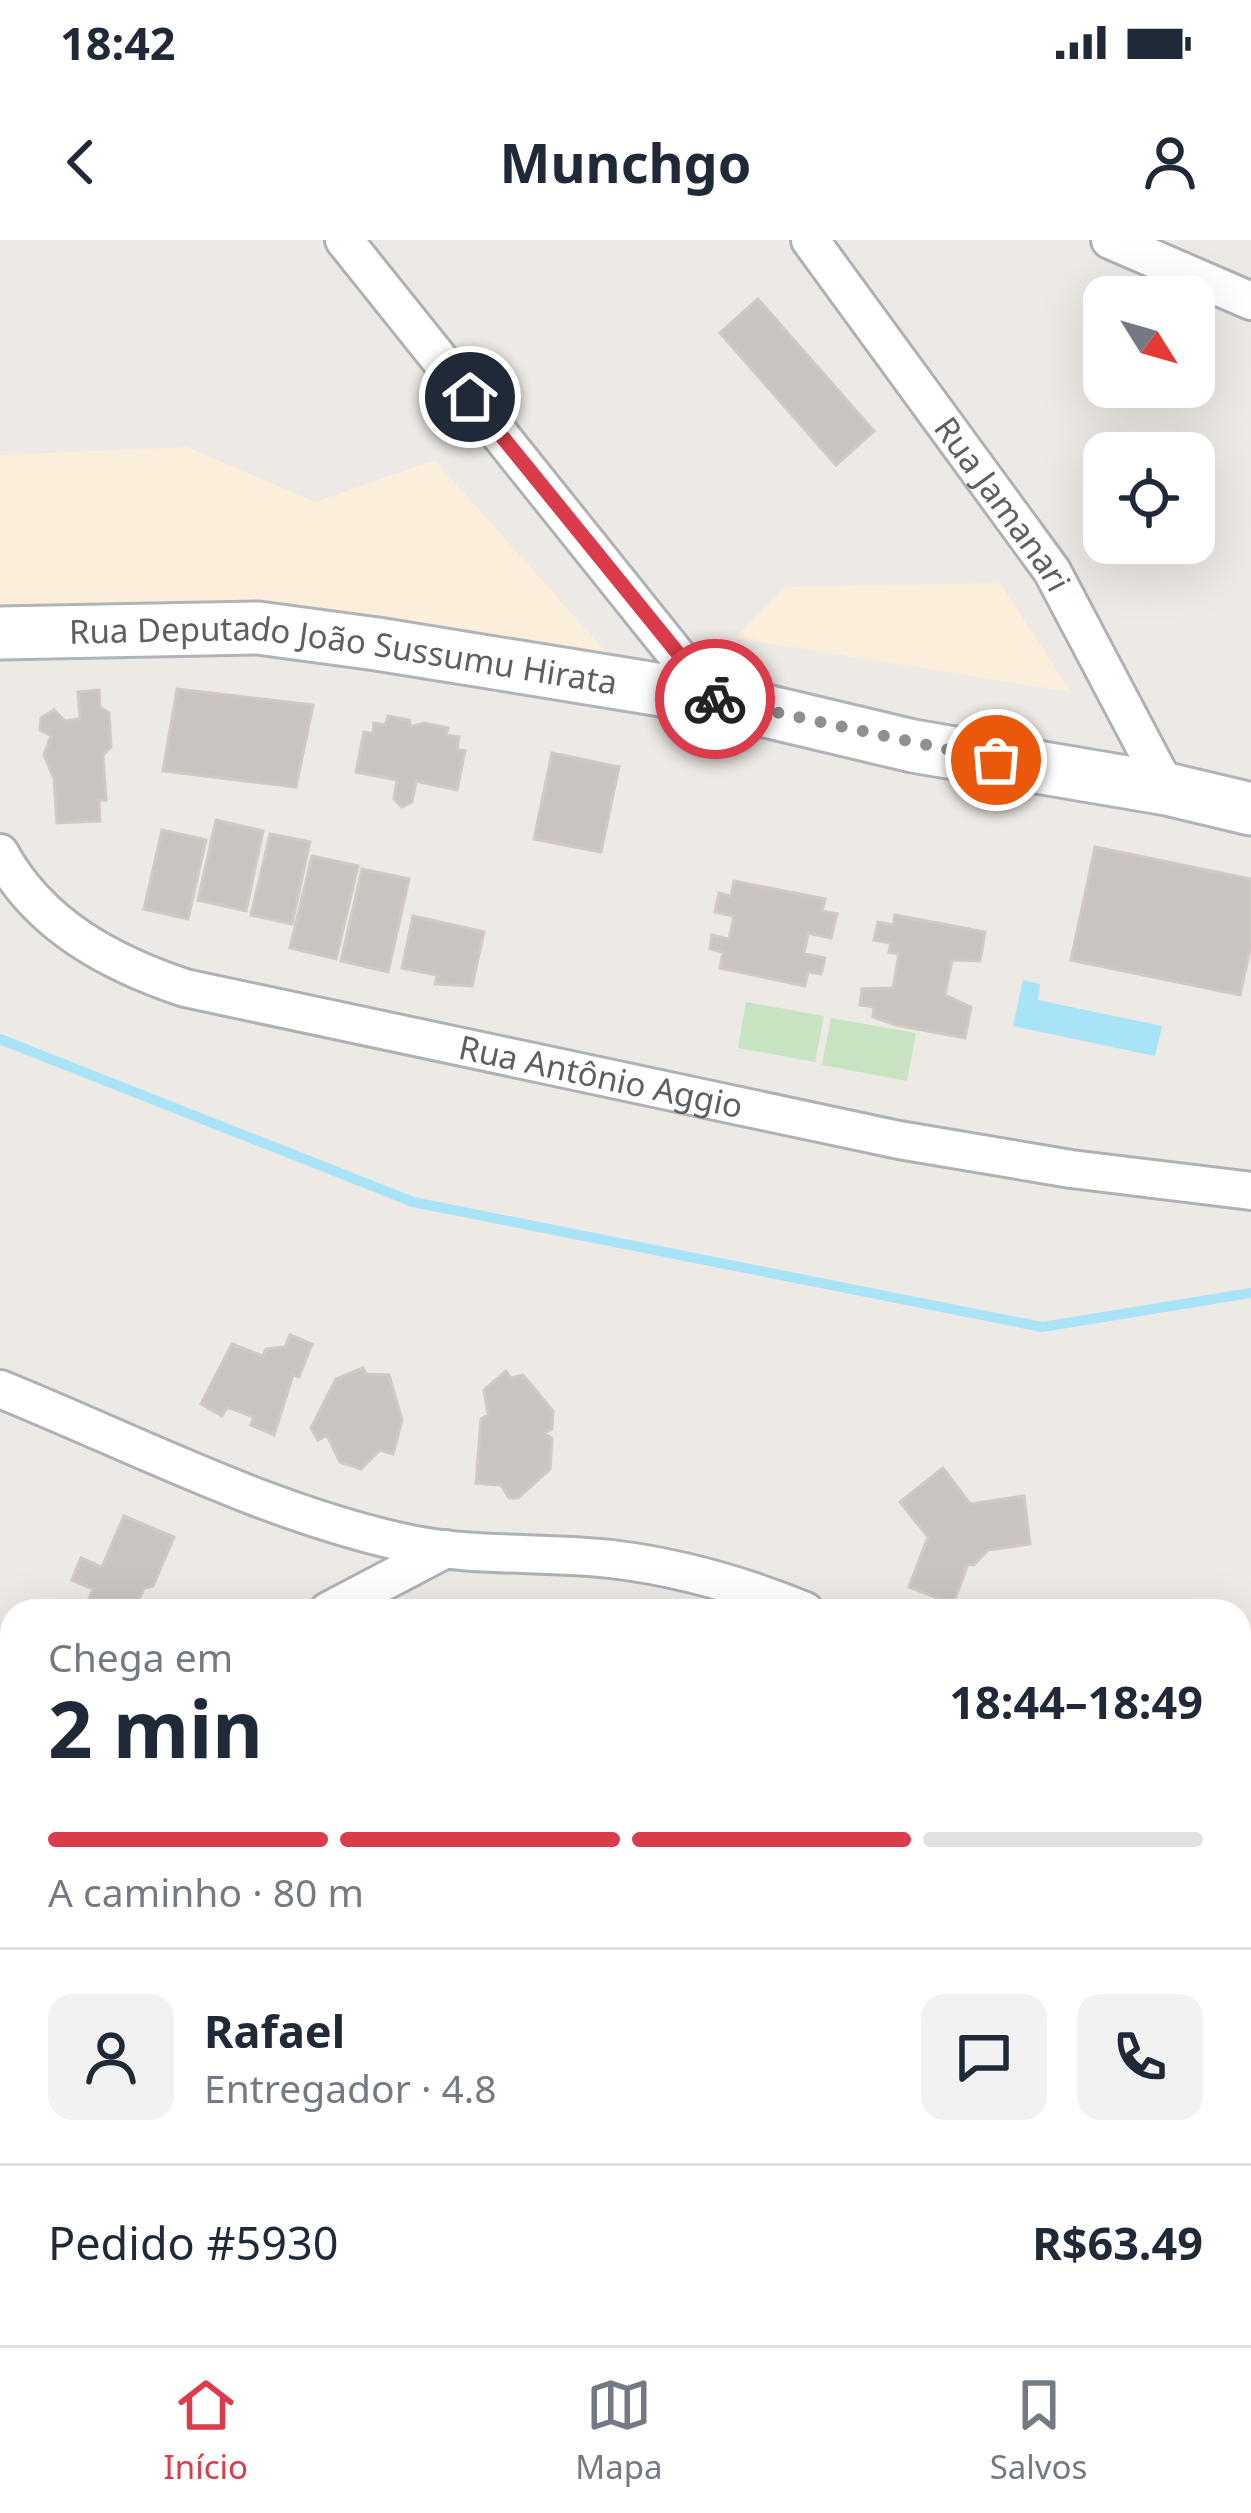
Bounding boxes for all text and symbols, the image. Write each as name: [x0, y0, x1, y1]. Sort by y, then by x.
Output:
text: 18:42: [60, 12, 176, 73]
text: Munchgo: [500, 125, 751, 199]
icon: back: [48, 129, 114, 195]
icon: person: [1137, 129, 1203, 195]
north arrow: [1083, 276, 1215, 408]
map controls: [1083, 276, 1215, 564]
pin: [419, 346, 521, 448]
icon: home: [437, 364, 503, 430]
street label: Rua Jamanari: [924, 407, 1082, 599]
button: locate: [1083, 432, 1215, 564]
street label: Rua Deputado João Sussumu Hirata: [68, 604, 621, 704]
courier: [655, 639, 775, 759]
icon: bike: [682, 666, 748, 732]
pin: [945, 709, 1047, 811]
icon: bag: [963, 727, 1029, 793]
street label: Rua Antônio Aggio: [455, 1024, 747, 1128]
text: Chega em: [48, 1630, 233, 1683]
text: 18:44–18:49: [949, 1671, 1203, 1732]
text: 2 min: [48, 1675, 263, 1781]
text: A caminho · 80 m: [48, 1865, 364, 1918]
button: person: [48, 1994, 174, 2120]
button: chat: [921, 1994, 1047, 2120]
button: phone: [1077, 1994, 1203, 2120]
text: Rafael: [204, 2000, 345, 2061]
text: Entregador · 4.8: [204, 2061, 497, 2114]
text: Pedido #5930: [48, 2212, 339, 2273]
text: R$63.49: [1032, 2212, 1203, 2273]
tab: Início: [164, 2372, 248, 2489]
tab: Mapa: [575, 2372, 662, 2489]
tab: Salvos: [990, 2372, 1087, 2489]

